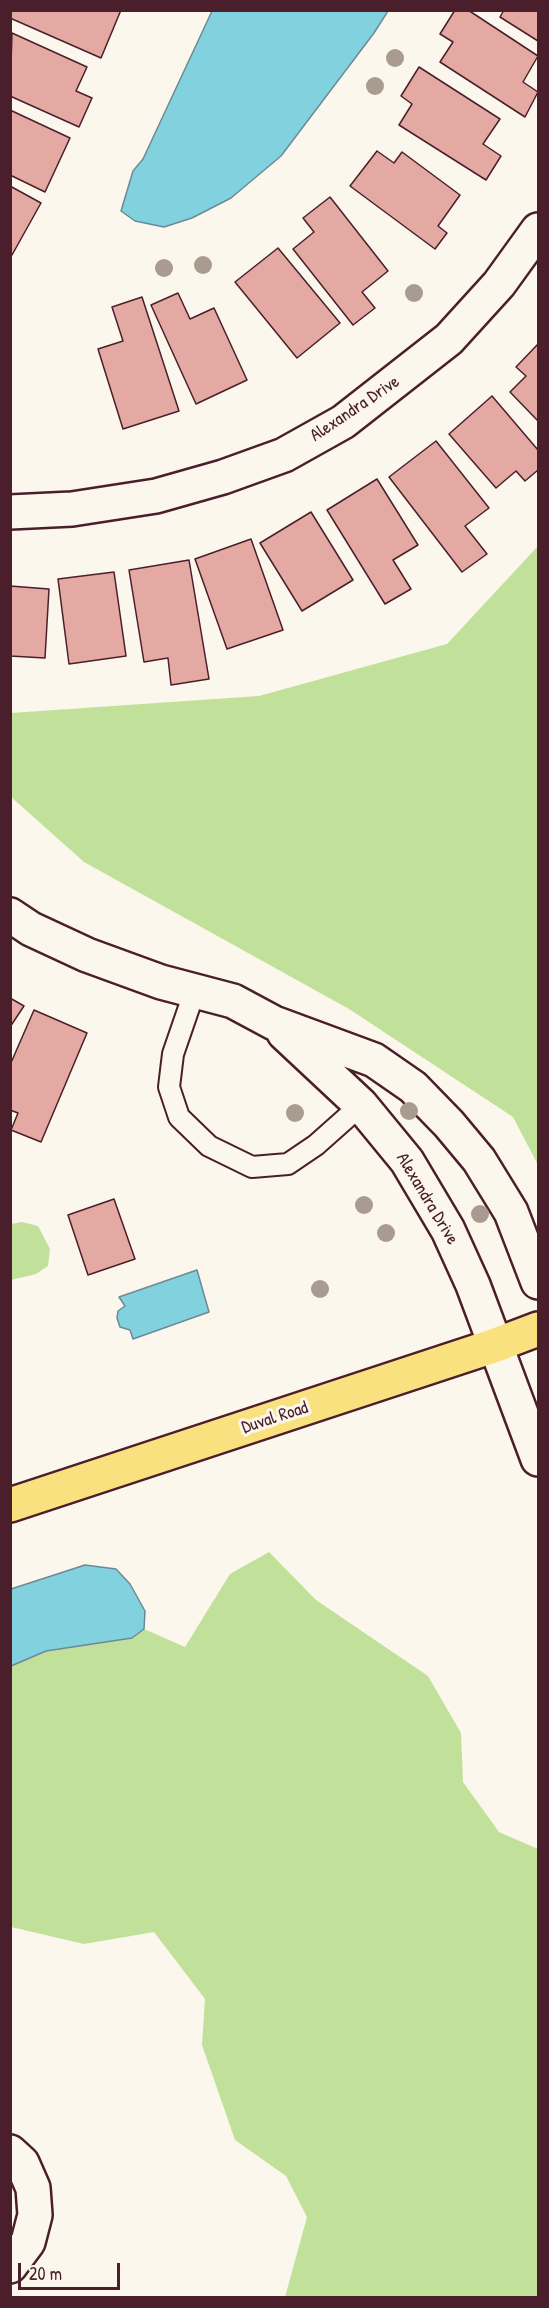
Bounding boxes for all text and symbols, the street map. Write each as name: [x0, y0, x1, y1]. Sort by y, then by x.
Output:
street label: Alexandra Drive: [306, 371, 404, 447]
street label: Alexandra Drive: [391, 1149, 463, 1249]
street label: Duval Road: [239, 1397, 311, 1439]
scale bar: [21, 2251, 123, 2289]
text: 20 m: [29, 2261, 62, 2286]

